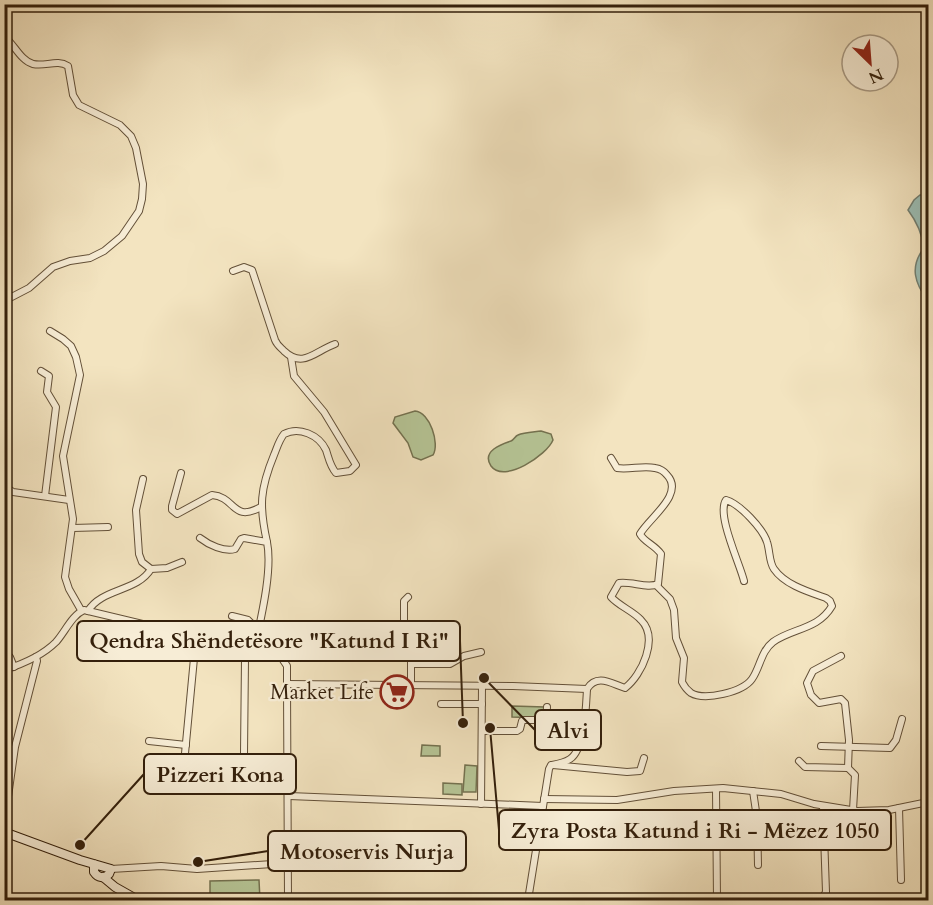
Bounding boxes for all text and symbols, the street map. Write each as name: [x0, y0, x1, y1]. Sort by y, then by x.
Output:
north arrow: [840, 33, 900, 93]
text: N: [865, 63, 887, 89]
callout: Qendra Shëndetësore "Katund I Ri": [77, 621, 460, 661]
text: Qendra Shëndetësore "Katund I Ri": [89, 626, 449, 656]
supermarket icon: Market Life: [379, 674, 415, 710]
place label: Market Life: [270, 678, 374, 707]
callout: Alvi: [535, 710, 601, 750]
text: Alvi: [547, 716, 589, 746]
callout: Pizzeri Kona: [144, 754, 296, 794]
text: Pizzeri Kona: [156, 760, 284, 790]
callout: Zyra Posta Katund i Ri - Mëzez 1050: [499, 810, 891, 850]
text: Zyra Posta Katund i Ri - Mëzez 1050: [511, 816, 879, 846]
callout: Motoservis Nurja: [268, 831, 466, 871]
text: Motoservis Nurja: [280, 837, 454, 867]

